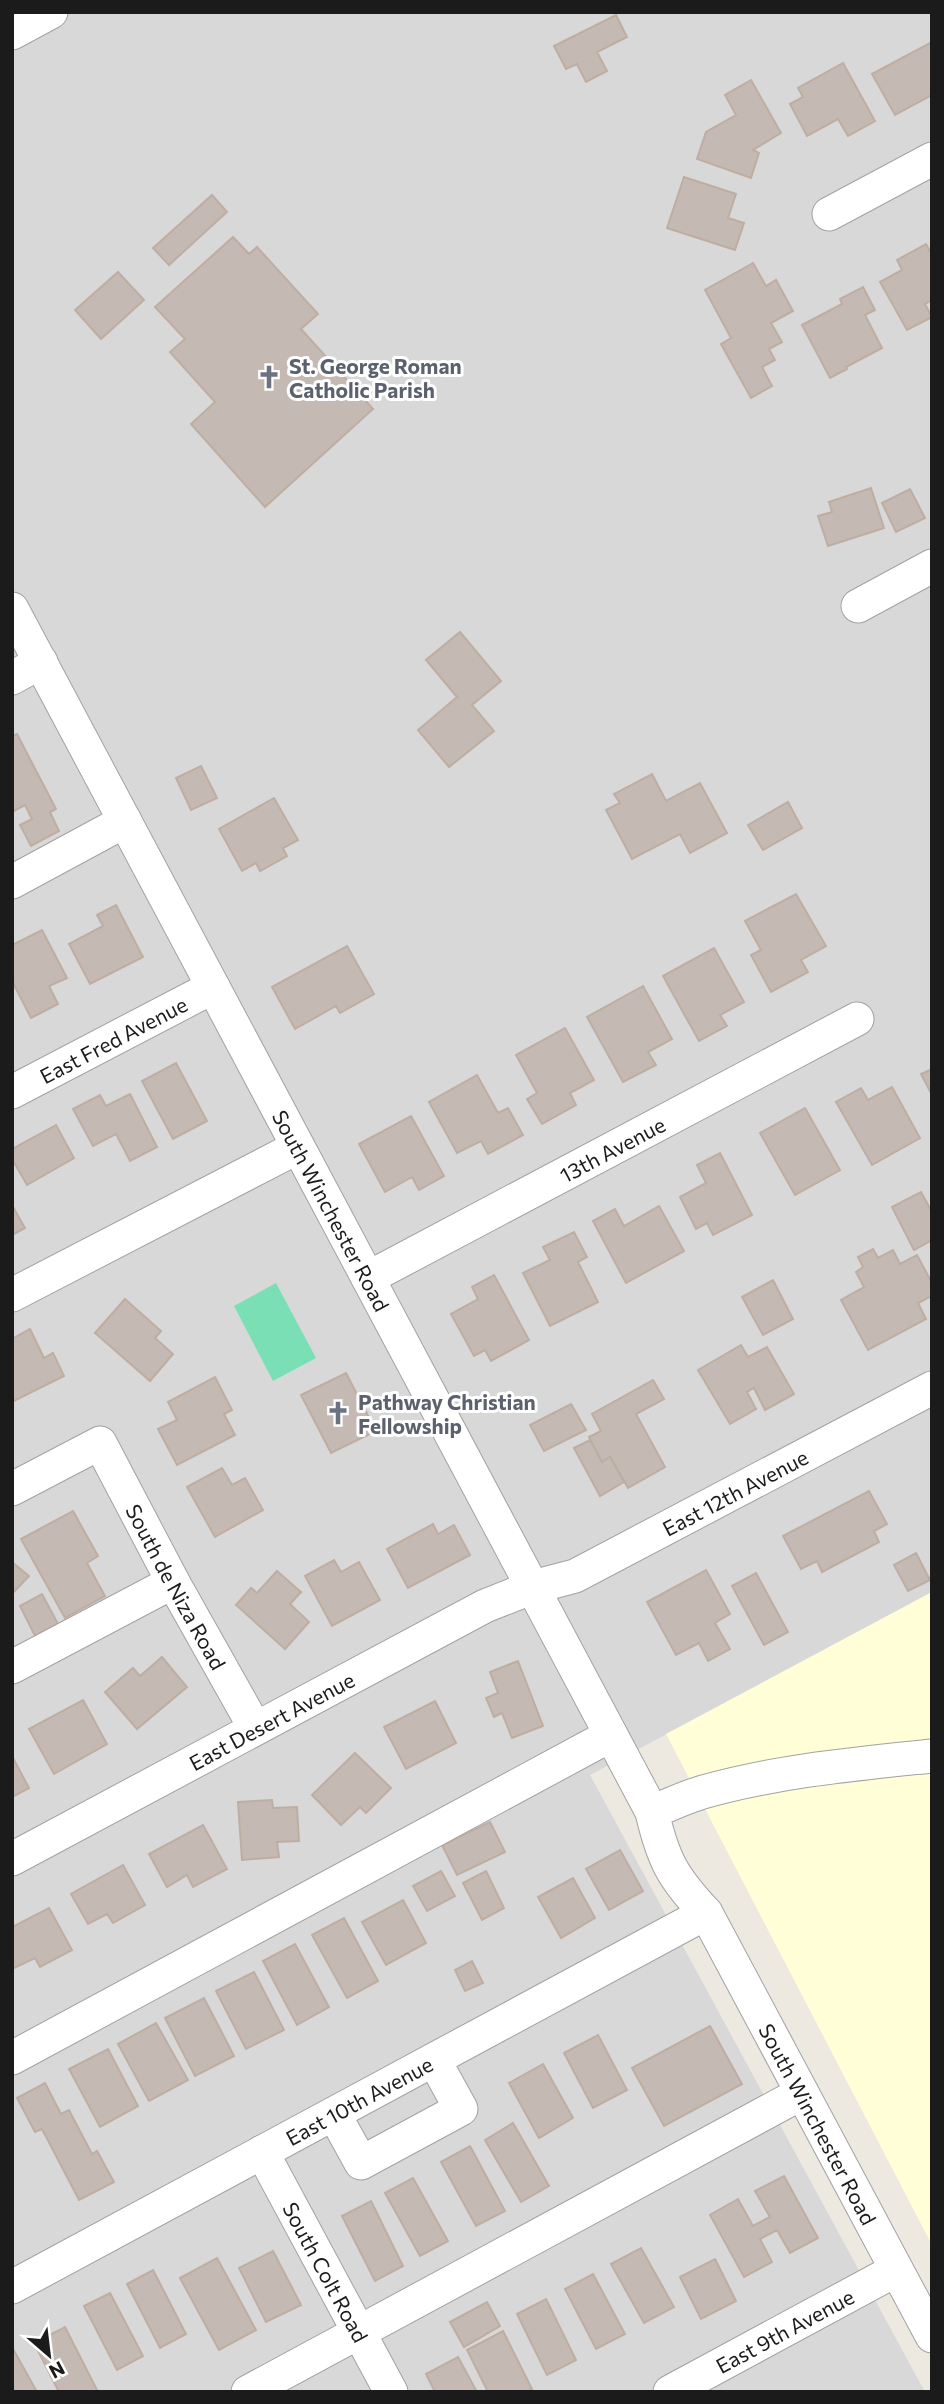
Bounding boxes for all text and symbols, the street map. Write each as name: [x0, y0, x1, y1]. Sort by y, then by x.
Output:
place label: St. George Roman Catholic Parish: [289, 353, 462, 402]
church icon: St. George Roman Catholic Parish: [255, 363, 283, 391]
street label: East Fred Avenue: [35, 990, 191, 1088]
street label: South Winchester Road: [268, 1105, 396, 1315]
street label: 13th Avenue: [555, 1111, 669, 1187]
place label: Pathway Christian Fellowship: [358, 1389, 536, 1438]
church icon: Pathway Christian Fellowship: [324, 1399, 352, 1427]
street label: East 12th Avenue: [658, 1443, 812, 1540]
street label: South de Niza Road: [122, 1500, 232, 1673]
street label: East Desert Avenue: [184, 1666, 358, 1775]
street label: South Winchester Road: [755, 2019, 882, 2229]
street label: East 10th Avenue: [281, 2050, 437, 2150]
street label: South Colt Road: [279, 2197, 374, 2346]
street label: East 9th Avenue: [711, 2283, 858, 2378]
north arrow: [14, 2320, 84, 2390]
text: N: [46, 2357, 69, 2384]

